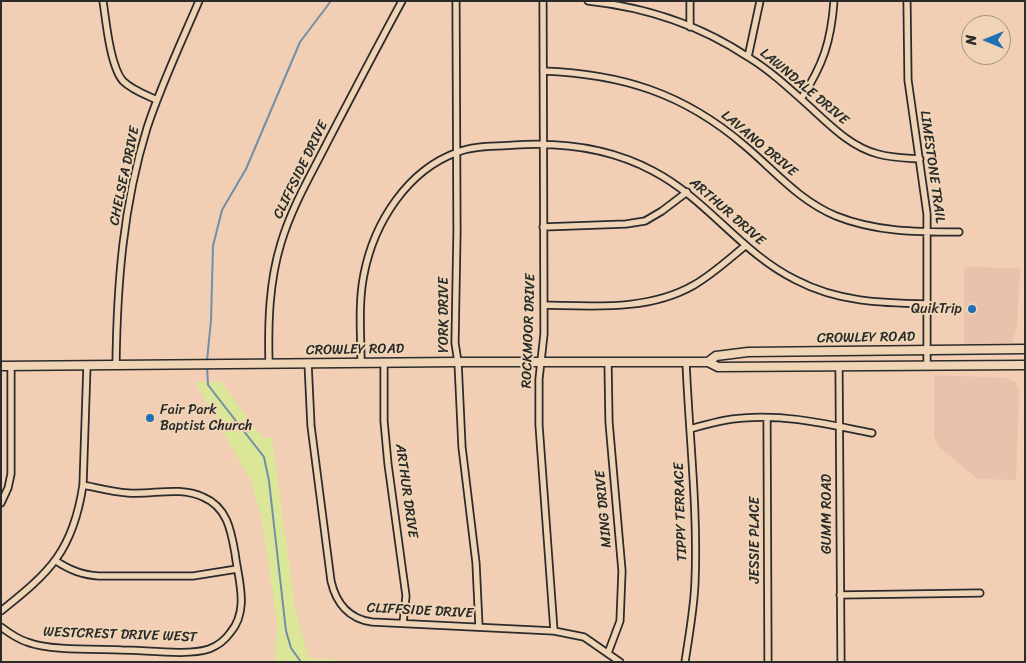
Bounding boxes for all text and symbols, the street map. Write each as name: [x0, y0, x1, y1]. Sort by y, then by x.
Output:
north arrow: [961, 15, 1011, 65]
text: N: [959, 35, 984, 45]
street label: LAWNDALE DRIVE: [756, 45, 852, 129]
street label: LAVANO DRIVE: [718, 107, 800, 181]
street label: LIMESTONE TRAIL: [916, 110, 948, 224]
street label: CLIFFSIDE DRIVE: [270, 118, 332, 222]
street label: CHELSEA DRIVE: [106, 125, 144, 227]
street label: ARTHUR DRIVE: [686, 175, 768, 249]
street label: ROCKMOOR DRIVE: [519, 273, 539, 389]
street label: YORK DRIVE: [436, 277, 452, 353]
place label: QuikTrip: [911, 301, 962, 317]
marker: QuikTrip: [966, 303, 978, 315]
street label: CROWLEY ROAD: [817, 329, 915, 347]
street label: CROWLEY ROAD: [306, 341, 404, 359]
place label: Fair Park Baptist Church: [160, 402, 252, 434]
marker: Fair Park Baptist Church: [144, 412, 156, 424]
street label: ARTHUR DRIVE: [391, 443, 421, 539]
street label: TIPPY TERRACE: [671, 462, 691, 562]
street label: MING DRIVE: [592, 470, 616, 548]
street label: GUMM ROAD: [819, 474, 835, 554]
street label: JESSIE PLACE: [747, 497, 763, 583]
street label: CLIFFSIDE DRIVE: [366, 600, 474, 622]
street label: WESTCREST DRIVE WEST: [43, 624, 197, 646]

